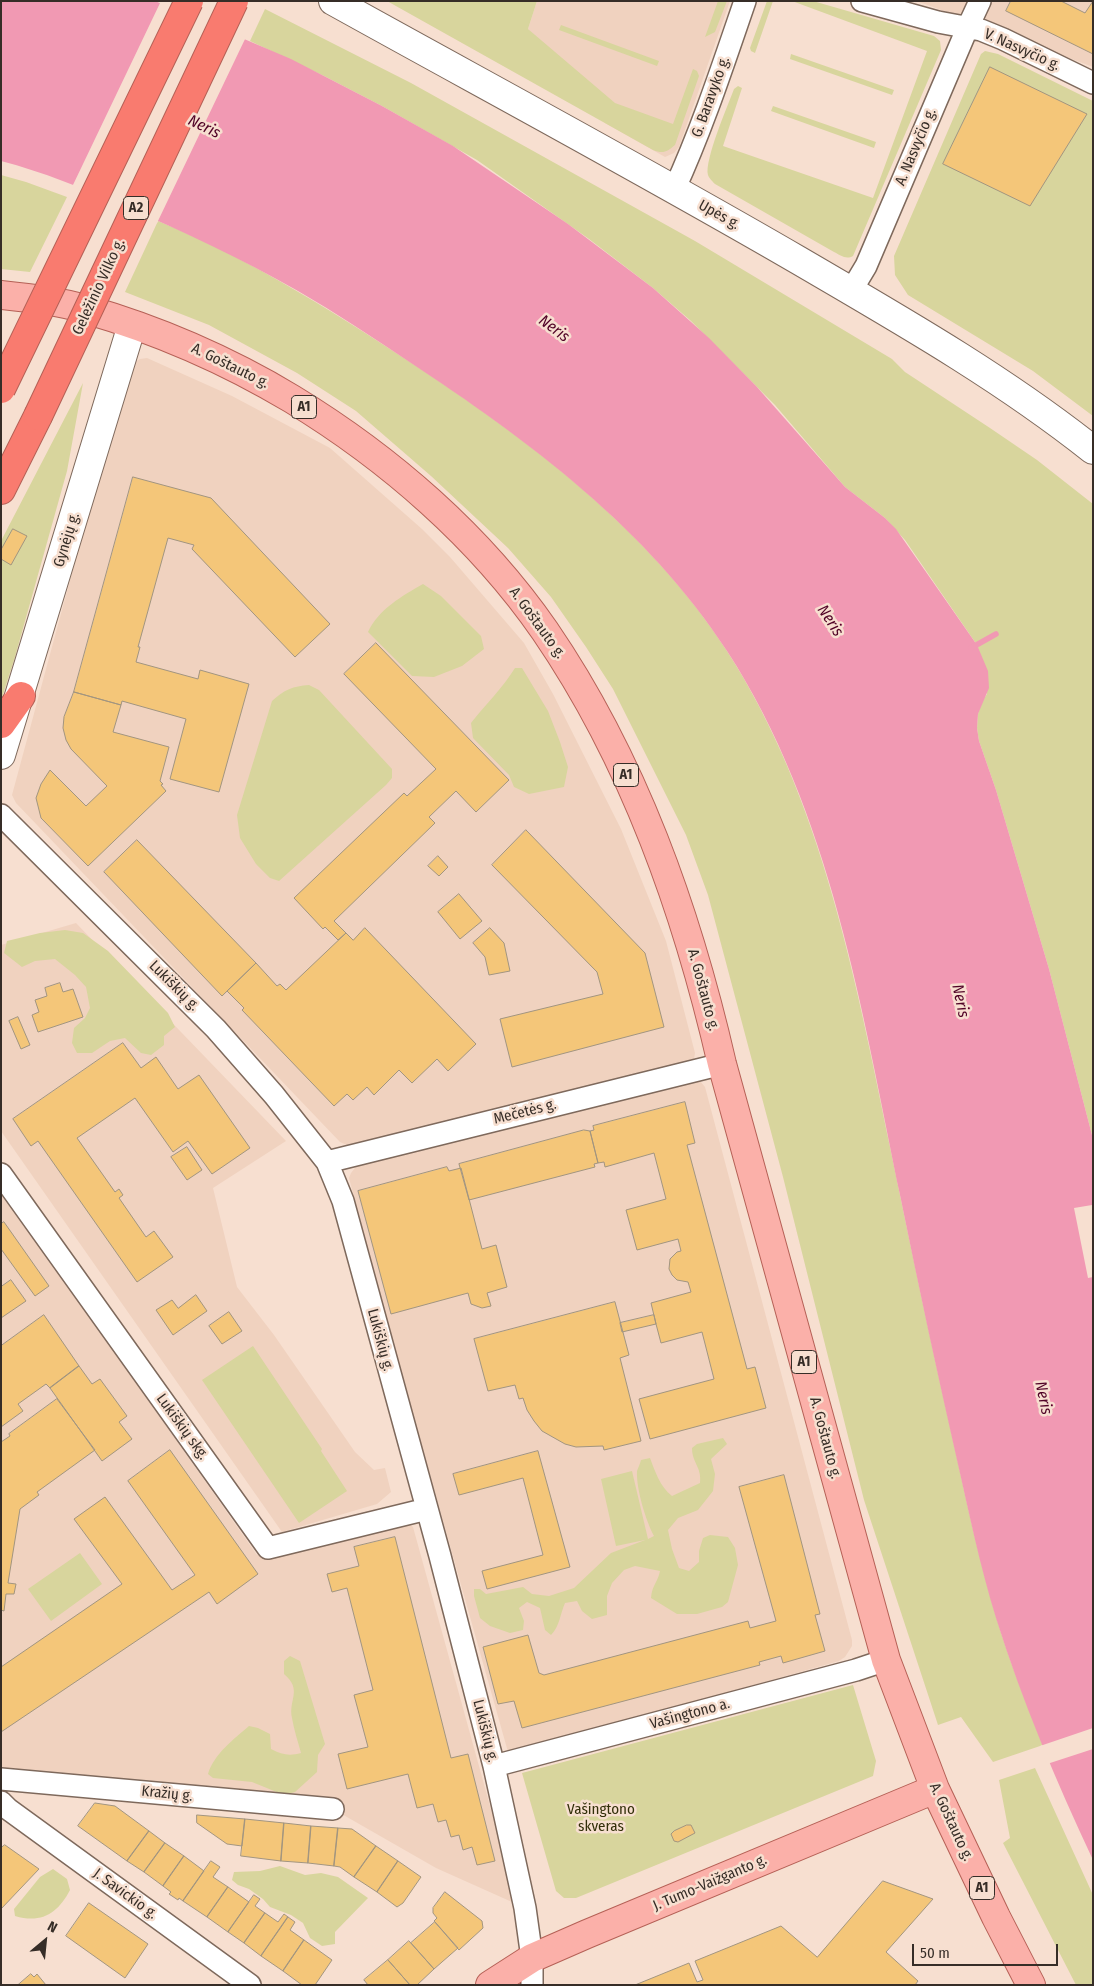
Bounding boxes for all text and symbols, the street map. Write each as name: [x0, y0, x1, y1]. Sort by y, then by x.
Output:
street label: V. Nasvyčio g.: [981, 25, 1063, 75]
street label: G. Baravyko g.: [688, 54, 734, 140]
street label: A. Nasvyčio g.: [892, 106, 940, 188]
water label: Neris: [185, 111, 223, 143]
street label: Upės g.: [695, 196, 743, 234]
road number: A2: [124, 197, 148, 220]
street label: Geležinio Vilko g.: [69, 236, 129, 338]
water label: Neris: [535, 311, 573, 347]
street label: A. Goštauto g.: [188, 340, 272, 392]
road number: A1: [292, 396, 316, 418]
street label: Gynėjų g.: [50, 511, 84, 569]
street label: A. Goštauto g.: [505, 584, 569, 662]
water label: Neris: [813, 602, 847, 640]
road number: A1: [614, 764, 638, 786]
street label: A. Goštauto g.: [683, 947, 723, 1033]
street label: Lukiškių g.: [145, 957, 203, 1015]
water label: Neris: [947, 983, 973, 1019]
street label: Mečetės g.: [492, 1096, 558, 1128]
street label: Lukiškių g.: [363, 1307, 397, 1373]
road number: A1: [792, 1350, 816, 1374]
water label: Neris: [1030, 1380, 1056, 1416]
street label: Lukiškių skg.: [152, 1391, 212, 1463]
street label: A. Goštauto g.: [805, 1395, 845, 1481]
street label: Vašingtono a.: [648, 1695, 732, 1733]
street label: Lukiškių g.: [469, 1698, 501, 1764]
street label: A. Goštauto g.: [925, 1780, 977, 1864]
street label: Kražių g.: [141, 1782, 193, 1806]
park label: Vašingtono skveras: [567, 1801, 635, 1836]
street label: J. Tumo-Vaižganto g.: [650, 1851, 770, 1915]
street label: J. Savickio g.: [90, 1865, 160, 1923]
road number: A1: [970, 1876, 994, 1900]
north arrow: [20, 1916, 70, 1966]
text: N: [45, 1918, 60, 1937]
scale bar: [914, 1934, 1060, 1966]
text: 50 m: [920, 1944, 950, 1962]

